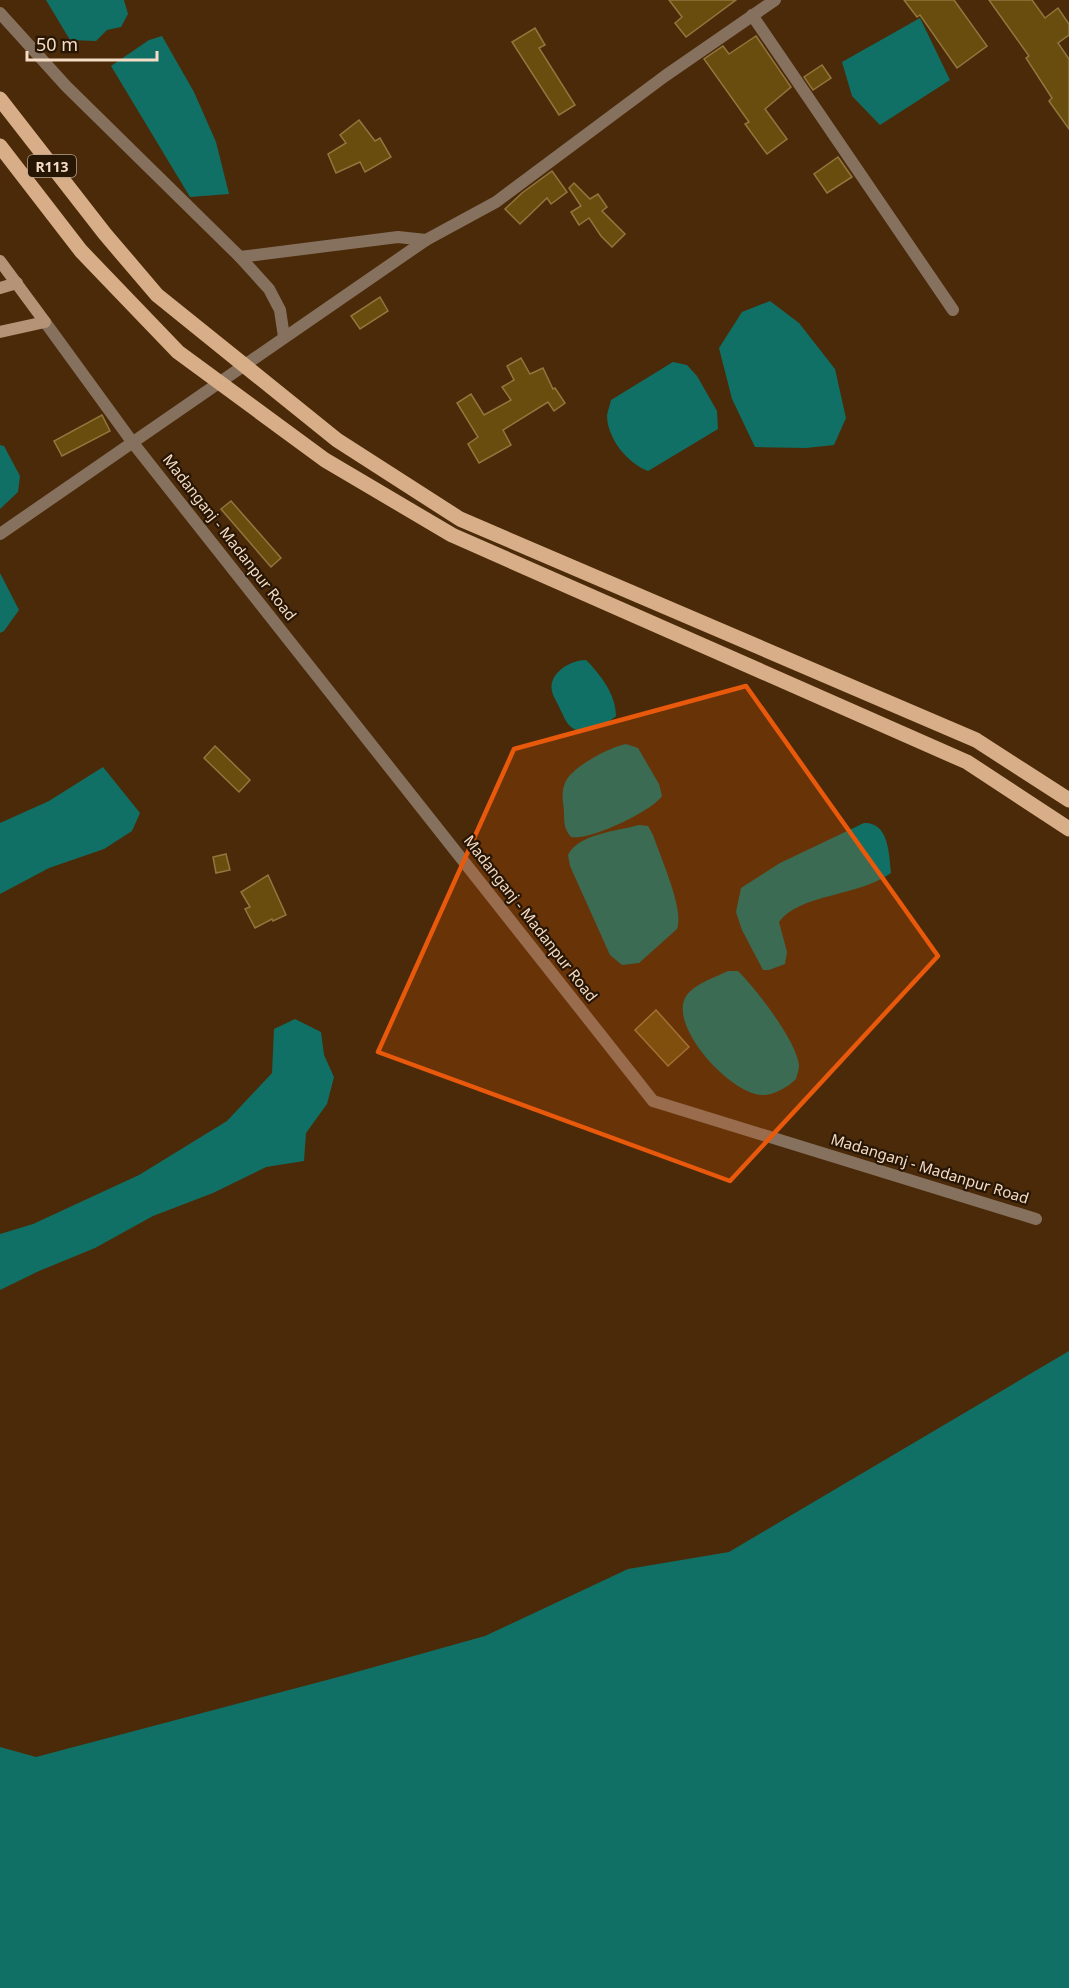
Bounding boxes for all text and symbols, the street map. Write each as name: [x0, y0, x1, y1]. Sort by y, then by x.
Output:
scale bar: [27, 24, 158, 62]
text: 50 m: [36, 32, 78, 56]
road number: R113: [28, 155, 76, 177]
street label: Madanganj - Madanpur Road: [159, 450, 301, 624]
street label: Madanganj - Madanpur Road: [460, 831, 602, 1005]
street label: Madanganj - Madanpur Road: [829, 1128, 1031, 1208]

